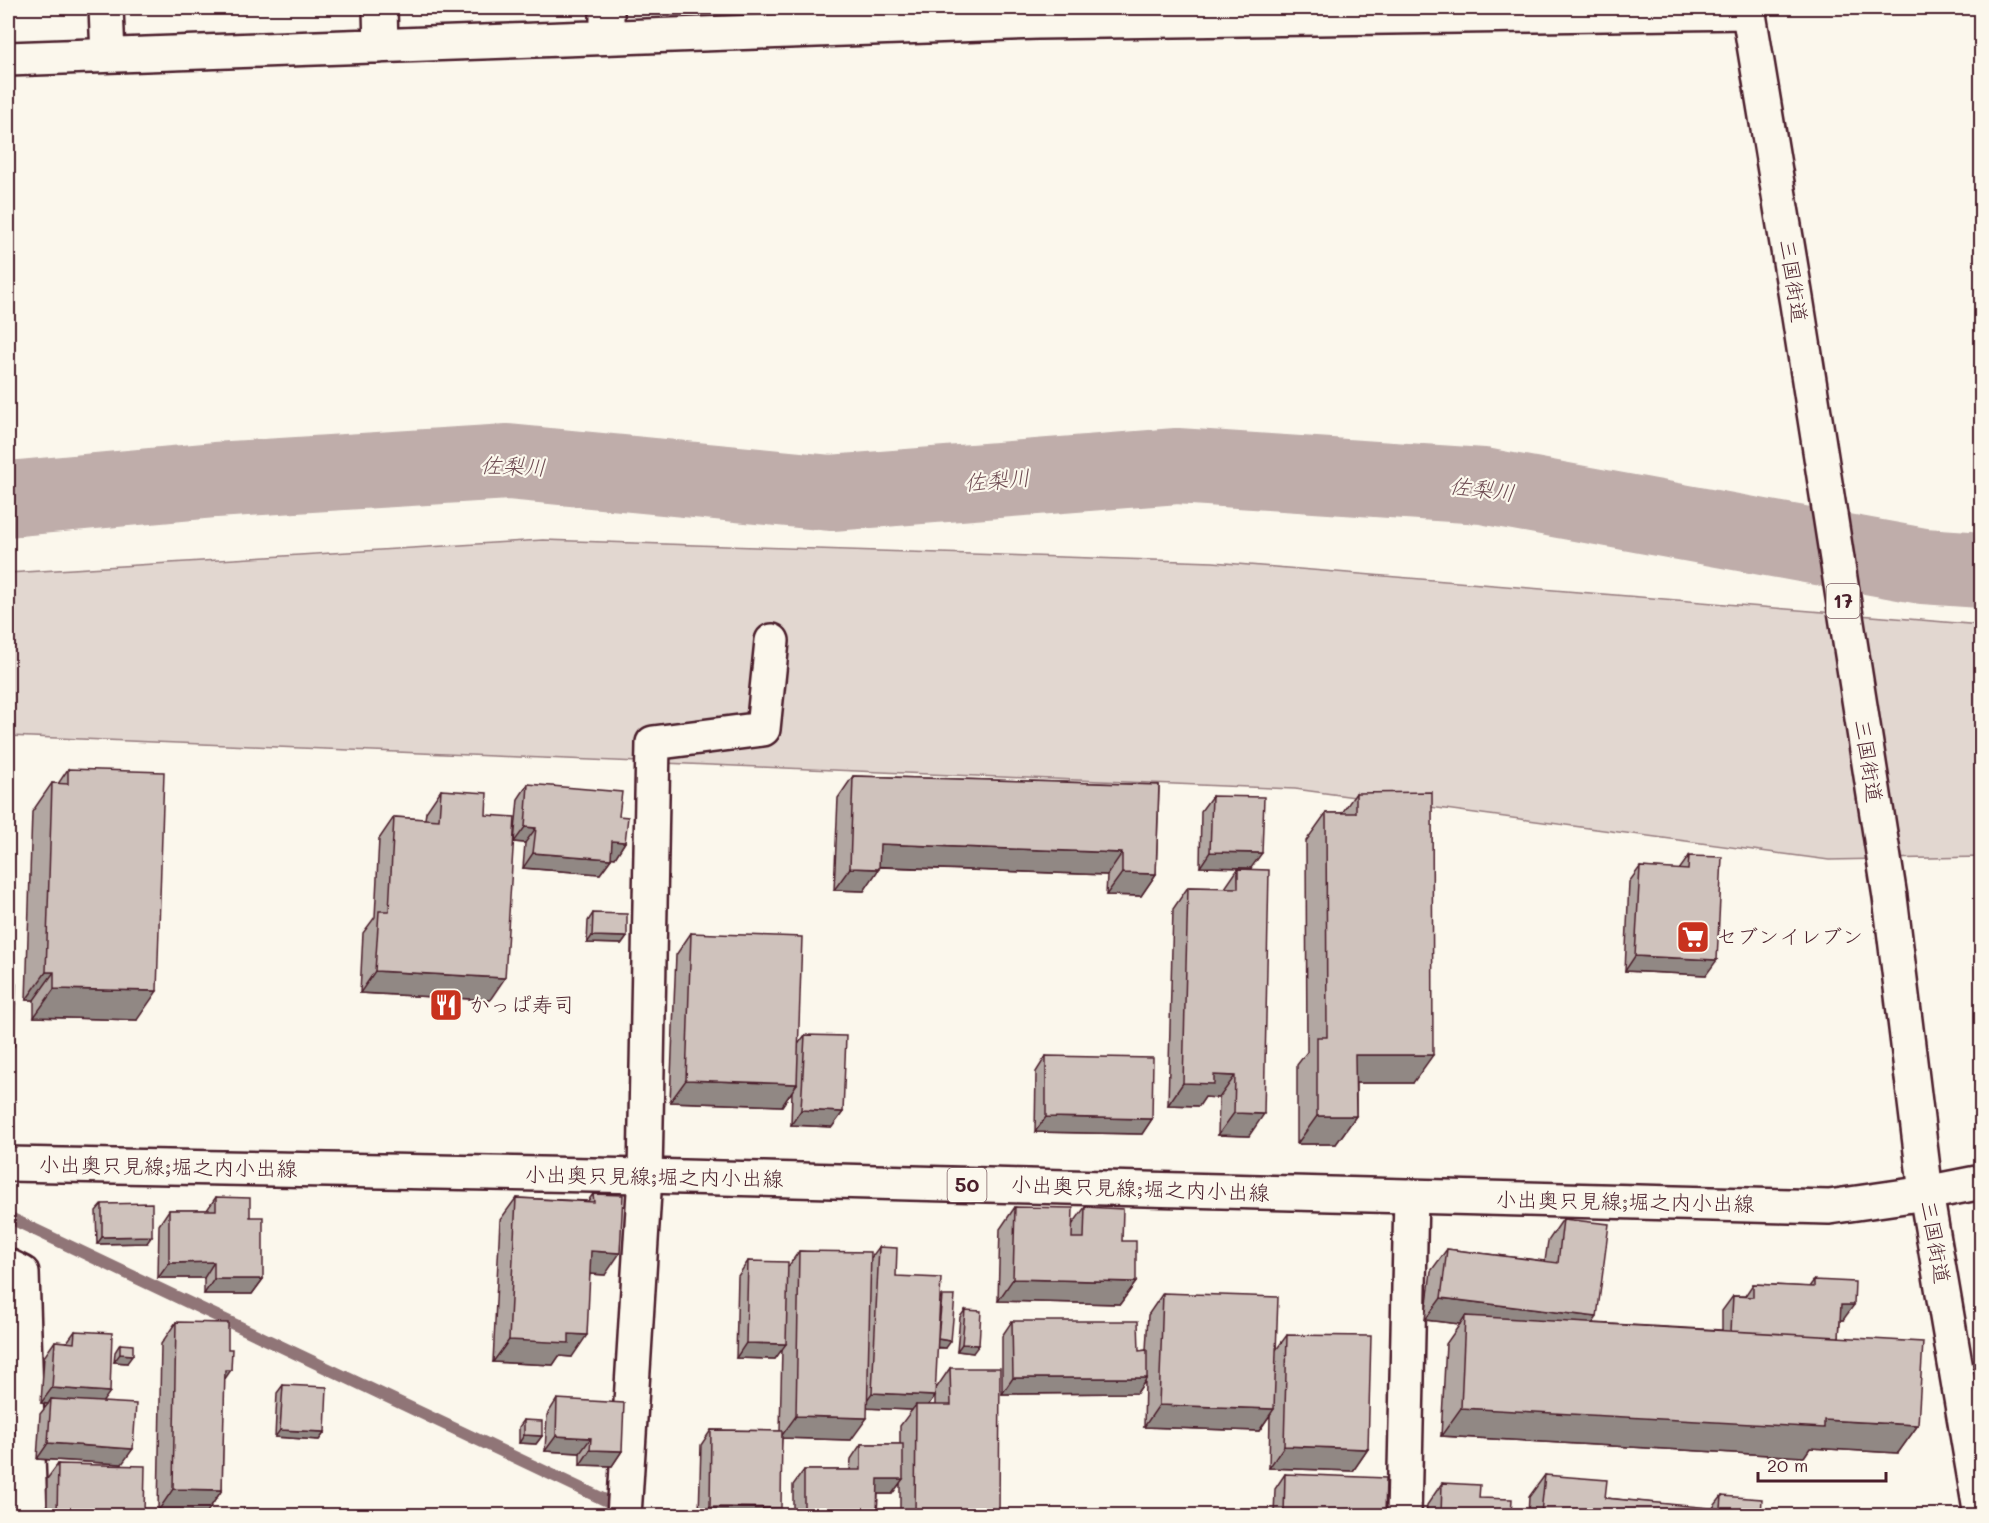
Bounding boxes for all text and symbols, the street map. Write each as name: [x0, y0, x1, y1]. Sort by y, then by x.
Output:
street label: 三国街道: [1775, 237, 1814, 324]
water label: 佐梨川: [480, 450, 547, 481]
water label: 佐梨川: [963, 462, 1031, 497]
water label: 佐梨川: [1448, 470, 1517, 507]
road number: 17: [1826, 584, 1860, 618]
street label: 三国街道: [1850, 717, 1889, 804]
supermarket icon: セブンイレブン: [1675, 919, 1711, 955]
place label: セブンイレブン: [1716, 922, 1863, 949]
restaurant icon: かっぱ寿司: [428, 987, 464, 1023]
place label: かっぱ寿司: [469, 990, 574, 1017]
street label: 小出奥只見線;堀之内小出線: [38, 1150, 298, 1181]
street label: 小出奥只見線;堀之内小出線: [524, 1160, 784, 1191]
road number: 50: [948, 1168, 986, 1202]
street label: 小出奥只見線;堀之内小出線: [1010, 1169, 1270, 1206]
street label: 小出奥只見線;堀之内小出線: [1495, 1185, 1755, 1216]
street label: 三国街道: [1916, 1198, 1957, 1285]
scale bar: [1758, 1445, 1886, 1483]
text: 20 m: [1767, 1453, 1808, 1477]

